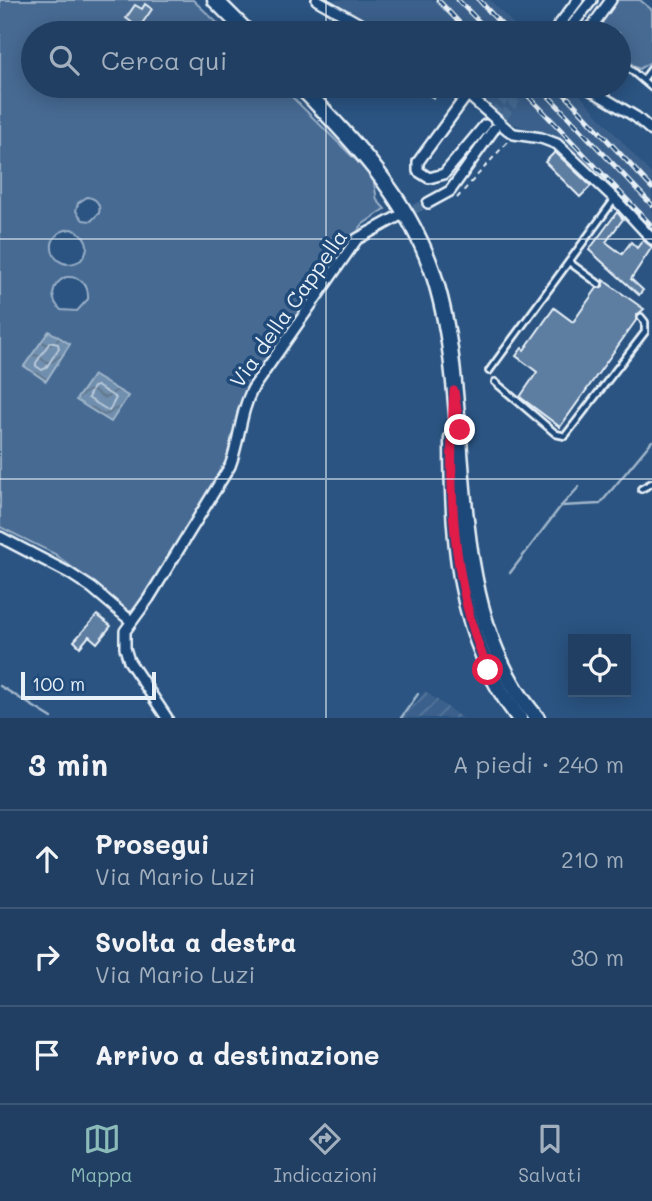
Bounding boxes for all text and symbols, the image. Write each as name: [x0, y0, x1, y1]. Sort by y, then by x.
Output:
search box: [21, 21, 631, 98]
icon: search: [45, 41, 83, 79]
text: Cerca qui: [101, 43, 227, 77]
street label: Via della Cappella: [223, 224, 352, 392]
route end: [444, 414, 475, 445]
map controls: [568, 634, 631, 697]
button: locate: [568, 634, 631, 697]
route start: [472, 654, 503, 685]
scale bar: [21, 669, 156, 701]
text: 100 m: [32, 671, 85, 696]
text: 3 min: [28, 744, 108, 784]
text: A piedi · 240 m: [453, 749, 624, 779]
text: Prosegui: [95, 827, 210, 861]
icon: ahead: [28, 840, 66, 878]
text: 210 m: [561, 844, 624, 874]
text: Via Mario Luzi: [95, 861, 255, 891]
text: Svolta a destra: [95, 925, 296, 959]
icon: right: [28, 938, 66, 976]
text: 30 m: [571, 942, 624, 972]
text: Via Mario Luzi: [95, 959, 255, 989]
icon: arrive: [28, 1036, 66, 1074]
text: Arrivo a destinazione: [95, 1038, 380, 1072]
tab: Mappa: [70, 1120, 133, 1187]
tab: Indicazioni: [274, 1120, 377, 1187]
tab: Salvati: [518, 1120, 582, 1187]

